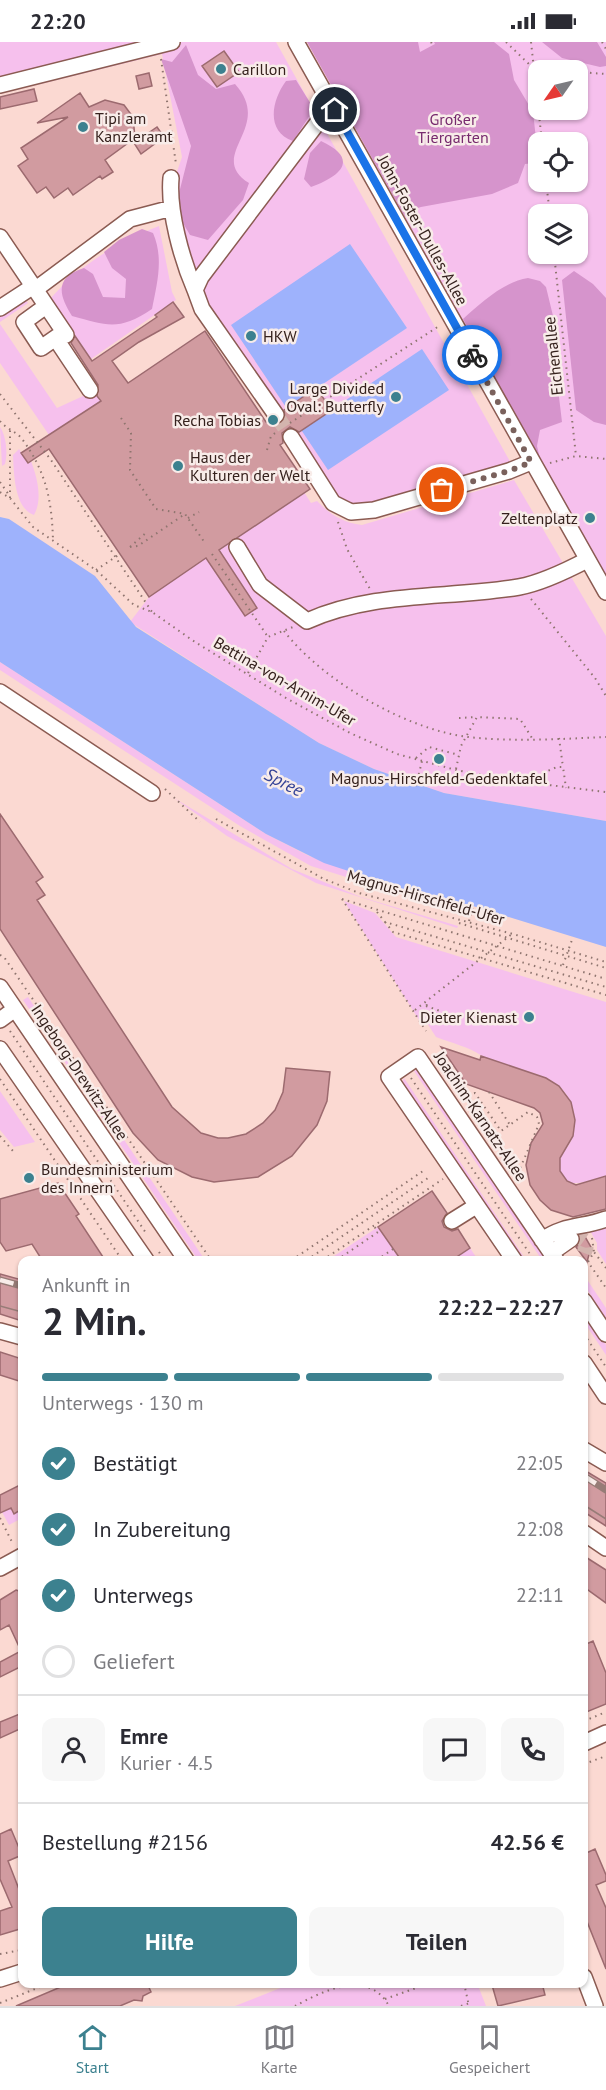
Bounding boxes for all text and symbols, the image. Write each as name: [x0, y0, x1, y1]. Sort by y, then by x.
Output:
text: 22:20: [30, 7, 86, 35]
place label: Carillon: [233, 59, 286, 79]
north arrow: [528, 60, 588, 120]
map controls: [528, 60, 588, 264]
marker: Carillon: [214, 62, 228, 76]
pin: [309, 84, 360, 135]
icon: home: [318, 93, 351, 126]
place label: Tipi am Kanzleramt: [95, 108, 173, 146]
park label: Großer Tiergarten: [417, 109, 489, 147]
marker: Tipi am Kanzleramt: [76, 120, 90, 134]
button: locate: [528, 132, 588, 192]
street label: John-Foster-Dulles-Allee: [373, 151, 473, 309]
button: layers: [528, 204, 588, 264]
street label: Eichenallee: [539, 316, 567, 396]
courier: [442, 325, 502, 385]
place label: HKW: [263, 326, 298, 346]
marker: HKW: [244, 329, 258, 343]
icon: bike: [456, 339, 489, 372]
place label: Large Divided Oval: Butterfly: [286, 378, 385, 416]
marker: Large Divided Oval: Butterfly: [389, 390, 403, 404]
place label: Recha Tobias: [174, 410, 261, 430]
marker: Recha Tobias: [266, 413, 280, 427]
place label: Haus der Kulturen der Welt: [190, 447, 311, 485]
marker: Haus der Kulturen der Welt: [171, 459, 185, 473]
pin: [416, 464, 467, 515]
icon: bag: [425, 473, 458, 506]
place label: Zeltenplatz: [501, 508, 578, 528]
marker: Zeltenplatz: [583, 511, 597, 525]
street label: Bettina-von-Arnim-Ufer: [210, 632, 360, 730]
marker: Magnus-Hirschfeld-Gedenktafel: [432, 752, 446, 766]
water label: Spree: [261, 762, 308, 802]
place label: Magnus-Hirschfeld-Gedenktafel: [331, 768, 548, 788]
street label: Magnus-Hirschfeld-Ufer: [345, 865, 508, 929]
street label: Ingeborg-Drewitz-Allee: [27, 1000, 133, 1144]
place label: Dieter Kienast: [420, 1007, 518, 1027]
marker: Dieter Kienast: [522, 1010, 536, 1024]
street label: Joachim-Karnatz-Allee: [430, 1047, 532, 1185]
place label: Bundesministerium des Innern: [41, 1159, 173, 1197]
marker: Bundesministerium des Innern: [22, 1171, 36, 1185]
text: Ankunft in: [42, 1272, 130, 1298]
text: 22:22–22:27: [438, 1293, 564, 1321]
text: 2 Min.: [42, 1295, 147, 1346]
text: Unterwegs · 130 m: [42, 1390, 203, 1416]
icon: check: [42, 1447, 75, 1480]
text: Bestätigt: [93, 1449, 177, 1477]
text: 22:05: [516, 1450, 564, 1476]
icon: check: [42, 1513, 75, 1546]
text: In Zubereitung: [93, 1515, 231, 1543]
text: 22:08: [516, 1516, 564, 1542]
icon: check: [42, 1579, 75, 1612]
text: Unterwegs: [93, 1581, 193, 1609]
text: 22:11: [516, 1582, 564, 1608]
text: Geliefert: [93, 1647, 175, 1675]
button: person: [42, 1718, 105, 1781]
button: chat: [423, 1718, 486, 1781]
button: phone: [501, 1718, 564, 1781]
text: Emre: [120, 1722, 168, 1750]
text: Kurier · 4.5: [120, 1750, 214, 1776]
text: Bestellung #2156: [42, 1828, 208, 1856]
text: 42.56 €: [491, 1828, 564, 1856]
button: Hilfe: [42, 1907, 297, 1976]
button: Teilen: [309, 1907, 564, 1976]
tab: Start: [76, 2021, 109, 2077]
tab: Karte: [261, 2021, 297, 2077]
tab: Gespeichert: [449, 2021, 530, 2077]

